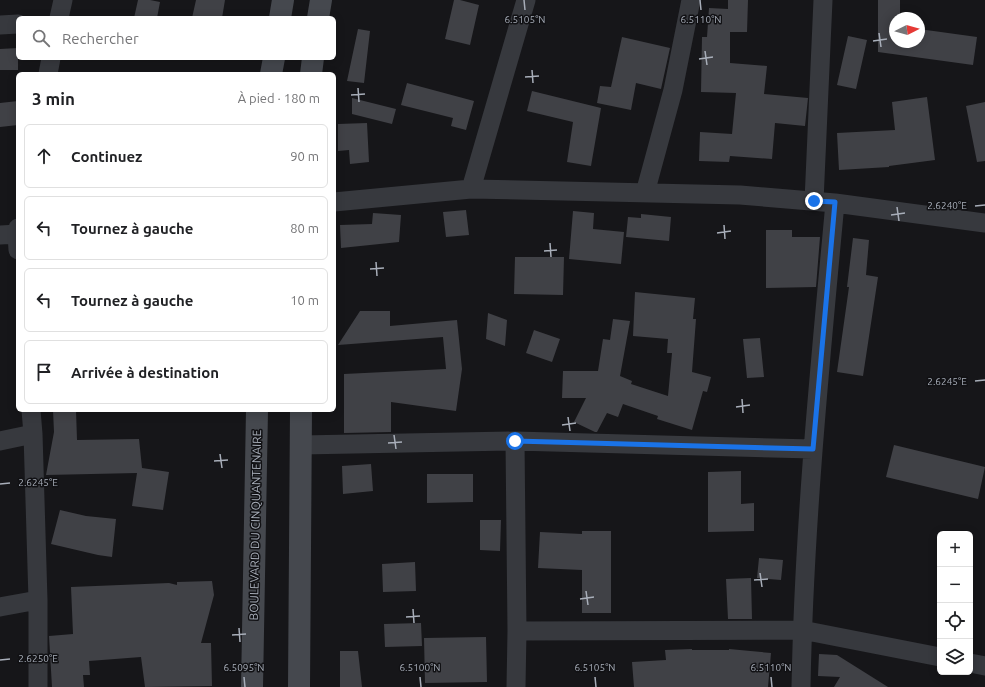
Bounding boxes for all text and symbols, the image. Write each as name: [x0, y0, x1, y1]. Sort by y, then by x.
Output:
north arrow: [889, 12, 925, 48]
text: 6.5105°N: [504, 14, 546, 25]
text: 6.5110°N: [680, 14, 722, 25]
search box: [16, 16, 336, 60]
icon: search: [30, 27, 52, 49]
text: Rechercher: [62, 30, 139, 47]
text: 3 min: [32, 89, 75, 108]
text: À pied · 180 m: [238, 91, 320, 105]
icon: ahead: [33, 145, 55, 167]
text: Continuez: [71, 148, 142, 165]
text: 90 m: [290, 149, 319, 163]
route end: [805, 192, 823, 210]
text: 2.6240°E: [927, 200, 967, 211]
icon: left: [33, 217, 55, 239]
text: Tournez à gauche: [71, 220, 194, 237]
text: 80 m: [290, 221, 319, 235]
icon: left: [33, 289, 55, 311]
text: Tournez à gauche: [71, 292, 194, 309]
text: 10 m: [290, 293, 319, 307]
icon: arrive: [33, 361, 55, 383]
text: Arrivée à destination: [71, 364, 219, 381]
text: 2.6245°E: [927, 376, 967, 387]
street label: BOULEVARD DU CINQUANTENAIRE: [247, 429, 263, 621]
route start: [506, 432, 524, 450]
text: 2.6245°E: [18, 477, 58, 488]
map controls: [937, 531, 973, 675]
button: +: [937, 531, 973, 567]
button: −: [937, 567, 973, 603]
button: locate: [937, 603, 973, 639]
button: layers: [937, 639, 973, 675]
text: 2.6250°E: [18, 653, 58, 664]
text: 6.5095°N: [223, 662, 265, 673]
text: 6.5100°N: [399, 662, 441, 673]
text: 6.5105°N: [574, 662, 616, 673]
text: 6.5110°N: [750, 662, 792, 673]

